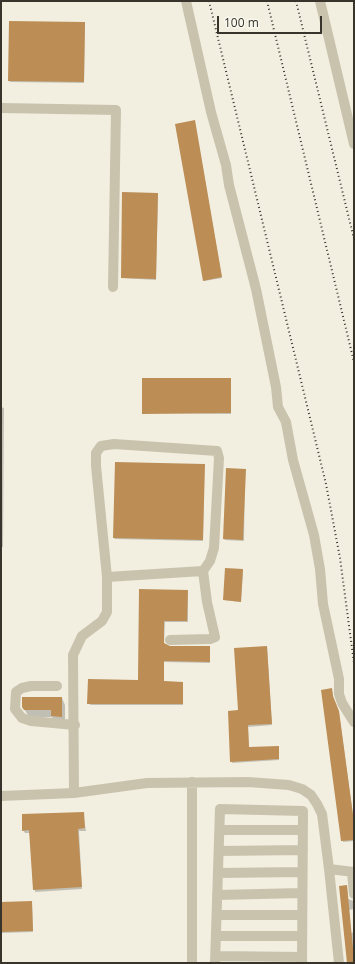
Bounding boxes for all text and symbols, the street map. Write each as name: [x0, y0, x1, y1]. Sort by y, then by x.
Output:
scale bar: [219, 8, 324, 34]
text: 100 m: [224, 14, 259, 31]

